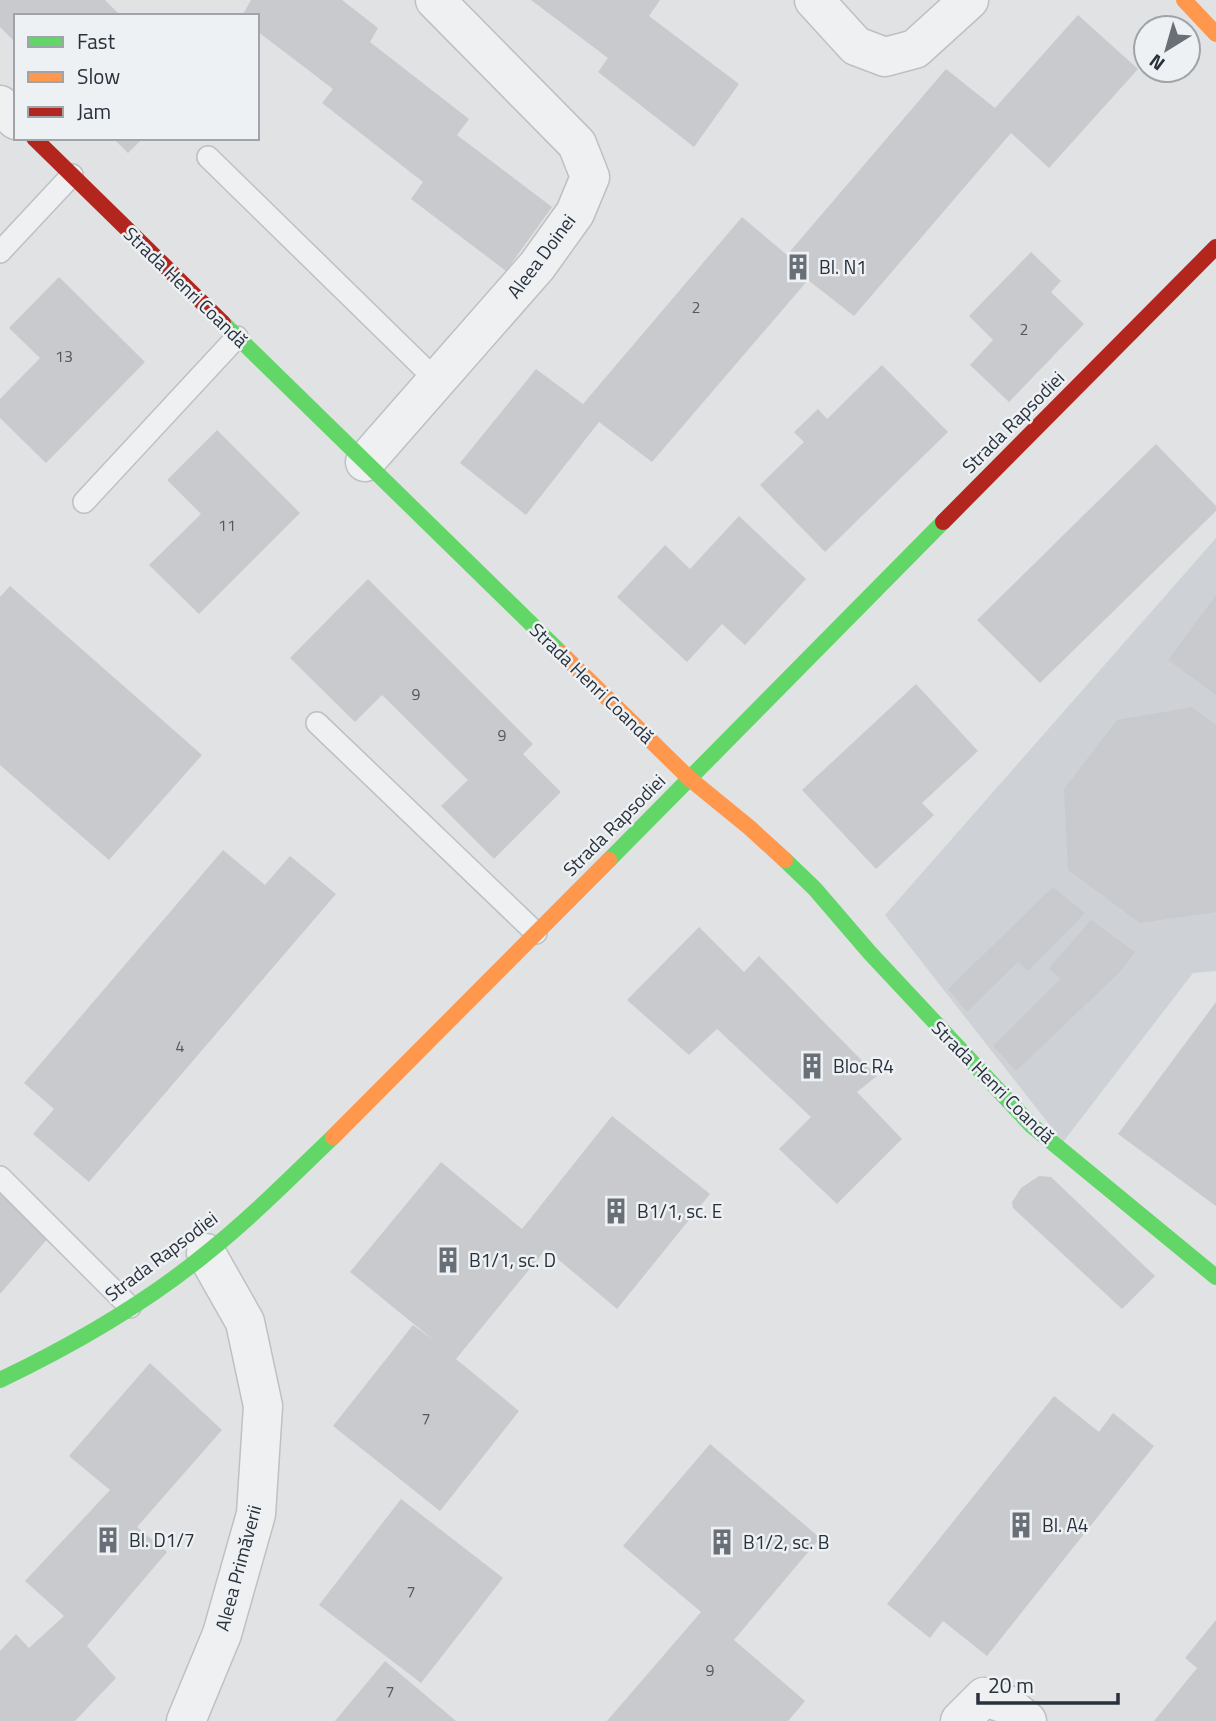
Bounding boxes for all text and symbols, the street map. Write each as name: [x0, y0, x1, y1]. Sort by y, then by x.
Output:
legend: [14, 14, 259, 140]
north arrow: [1132, 14, 1202, 84]
text: Fast: [77, 25, 116, 57]
text: N: [1142, 47, 1170, 79]
text: Slow: [77, 60, 120, 92]
text: Jam: [77, 95, 111, 127]
street label: Aleea Doinei: [499, 207, 582, 304]
street label: Strada Henri Coandă: [117, 219, 256, 354]
building icon: Bl. N1: [783, 252, 813, 282]
place label: Bl. N1: [819, 252, 867, 281]
house number: 2: [692, 295, 700, 319]
house number: 2: [1020, 317, 1028, 341]
house number: 13: [55, 344, 73, 368]
street label: Strada Rapsodiei: [955, 364, 1071, 480]
house number: 11: [218, 513, 236, 537]
street label: Strada Henri Coandă: [523, 615, 662, 750]
house number: 9: [412, 682, 421, 706]
house number: 9: [498, 723, 507, 747]
street label: Strada Rapsodiei: [556, 767, 672, 883]
street label: Strada Henri Coandă: [925, 1014, 1062, 1150]
house number: 4: [176, 1034, 185, 1058]
building icon: Bloc R4: [797, 1051, 827, 1081]
place label: Bloc R4: [833, 1051, 894, 1080]
building icon: B1/1, sc. E: [601, 1196, 631, 1226]
place label: B1/1, sc. E: [637, 1196, 722, 1225]
street label: Strada Rapsodiei: [98, 1203, 223, 1308]
building icon: B1/1, sc. D: [433, 1245, 463, 1275]
place label: B1/1, sc. D: [469, 1245, 556, 1274]
house number: 7: [422, 1406, 430, 1430]
street label: Aleea Primăverii: [207, 1502, 268, 1634]
building icon: Bl. A4: [1006, 1510, 1036, 1540]
place label: Bl. A4: [1042, 1510, 1088, 1539]
building icon: Bl. D1/7: [93, 1525, 123, 1555]
place label: Bl. D1/7: [129, 1525, 195, 1554]
building icon: B1/2, sc. B: [707, 1527, 737, 1557]
place label: B1/2, sc. B: [743, 1527, 829, 1556]
house number: 7: [407, 1579, 415, 1603]
house number: 9: [706, 1658, 715, 1682]
scale bar: [978, 1662, 1118, 1706]
text: 20 m: [988, 1669, 1034, 1701]
house number: 7: [386, 1679, 394, 1703]

